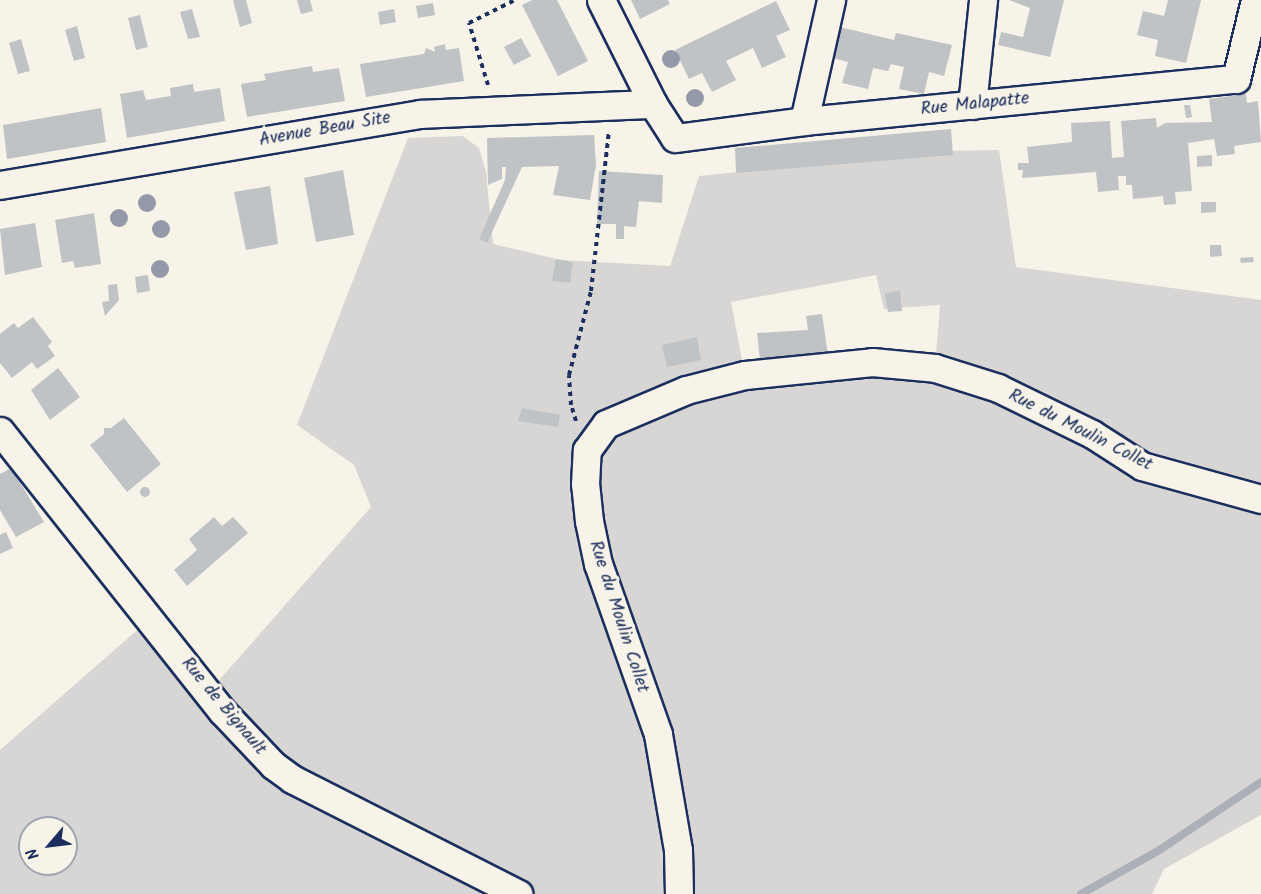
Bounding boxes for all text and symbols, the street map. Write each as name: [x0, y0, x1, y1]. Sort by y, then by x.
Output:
street label: Rue Malapatte: [920, 89, 1030, 121]
street label: Avenue Beau Site: [258, 108, 392, 152]
street label: Rue du Moulin Collet: [1004, 385, 1156, 477]
street label: Rue du Moulin Collet: [583, 538, 653, 696]
street label: Rue de Bignault: [176, 654, 270, 760]
north arrow: [18, 816, 78, 876]
text: N: [20, 843, 47, 864]

